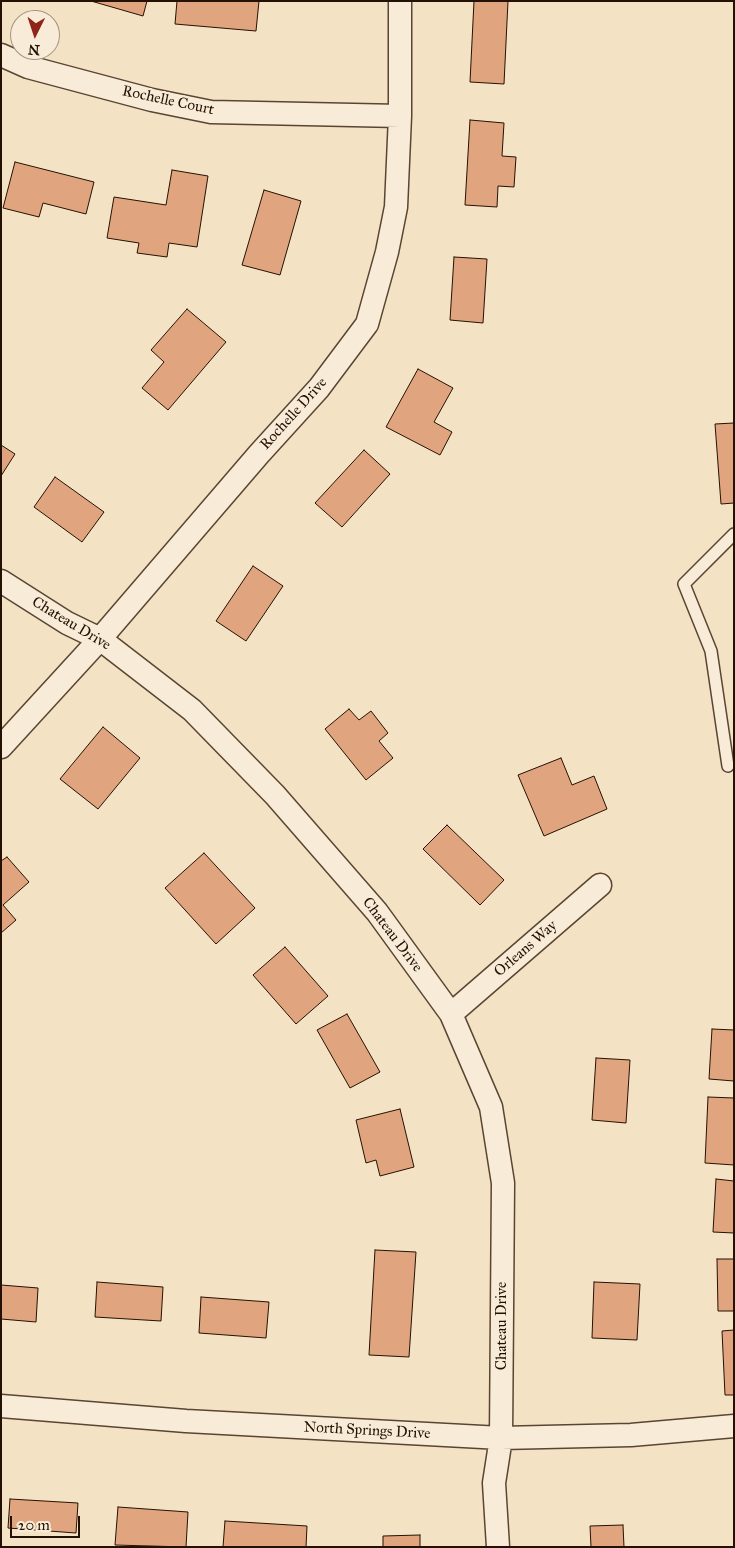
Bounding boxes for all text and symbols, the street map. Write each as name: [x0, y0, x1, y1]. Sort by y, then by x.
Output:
north arrow: [10, 10, 60, 60]
text: N: [27, 41, 41, 58]
street label: Rochelle Court: [120, 82, 216, 120]
street label: Rochelle Drive: [257, 374, 331, 454]
street label: Chateau Drive: [28, 593, 114, 655]
street label: Chateau Drive: [358, 894, 426, 976]
street label: Orleans Way: [491, 917, 561, 981]
street label: Chateau Drive: [493, 1282, 511, 1370]
street label: North Springs Drive: [303, 1419, 431, 1443]
scale bar: [12, 1506, 82, 1538]
text: 20 m: [18, 1516, 50, 1534]

